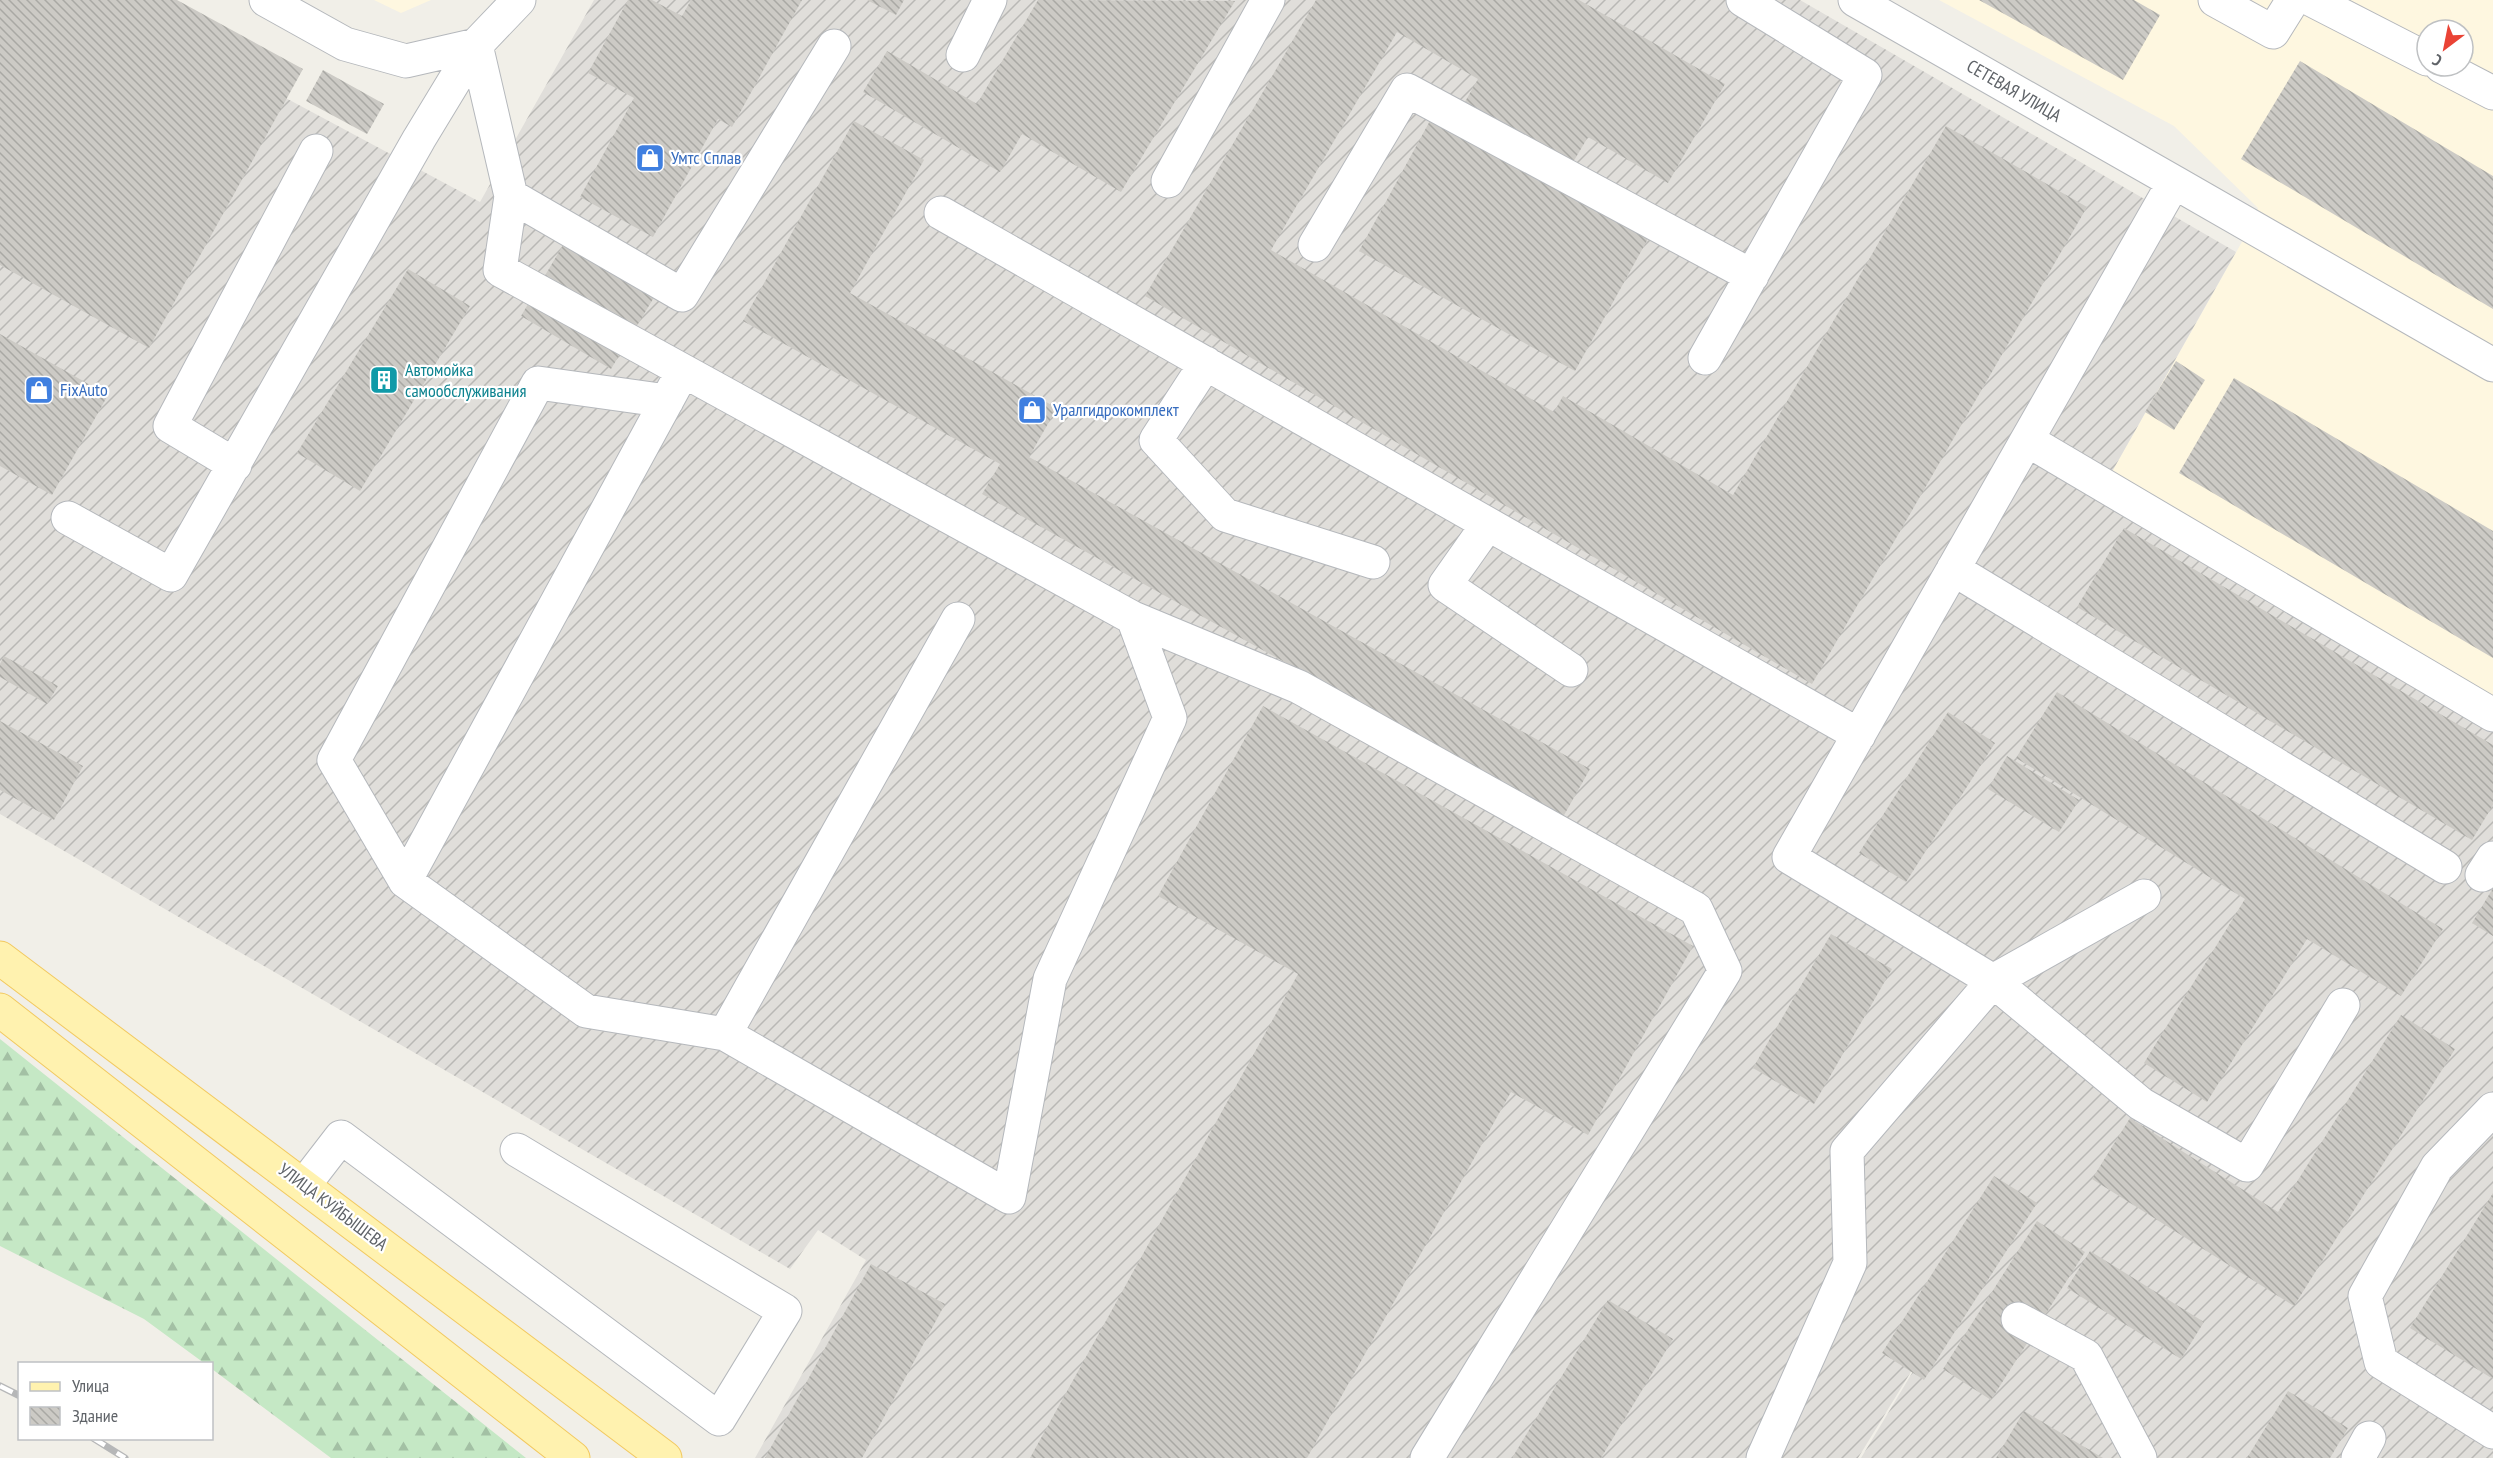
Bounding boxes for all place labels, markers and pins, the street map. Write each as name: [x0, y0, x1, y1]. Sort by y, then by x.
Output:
shop icon: Умтс Сплав: [634, 142, 666, 174]
place label: Умтс Сплав: [671, 146, 741, 169]
place label: Автомойка самообслуживания: [405, 358, 526, 402]
building icon: Автомойка самообслуживания: [368, 364, 400, 396]
shop icon: FixAuto: [23, 374, 55, 406]
place label: FixAuto: [60, 378, 108, 401]
shop icon: Уралгидрокомплект: [1016, 394, 1048, 426]
place label: Уралгидрокомплект: [1053, 398, 1179, 421]

